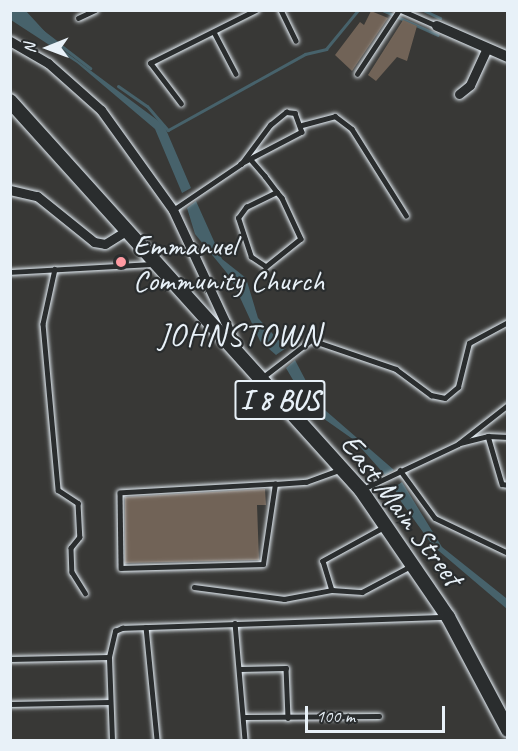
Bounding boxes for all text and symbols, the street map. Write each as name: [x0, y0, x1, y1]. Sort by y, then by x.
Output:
north arrow: [18, 18, 78, 78]
text: N: [20, 43, 40, 53]
place label: Emmanuel Community Church: [133, 227, 326, 298]
marker: Emmanuel Community Church: [114, 255, 128, 269]
district label: JOHNSTOWN: [159, 316, 321, 354]
road number: I 8 BUS: [234, 375, 326, 425]
street label: East Main Street: [333, 426, 471, 594]
scale bar: [308, 694, 448, 732]
text: 100 m: [316, 705, 355, 727]

